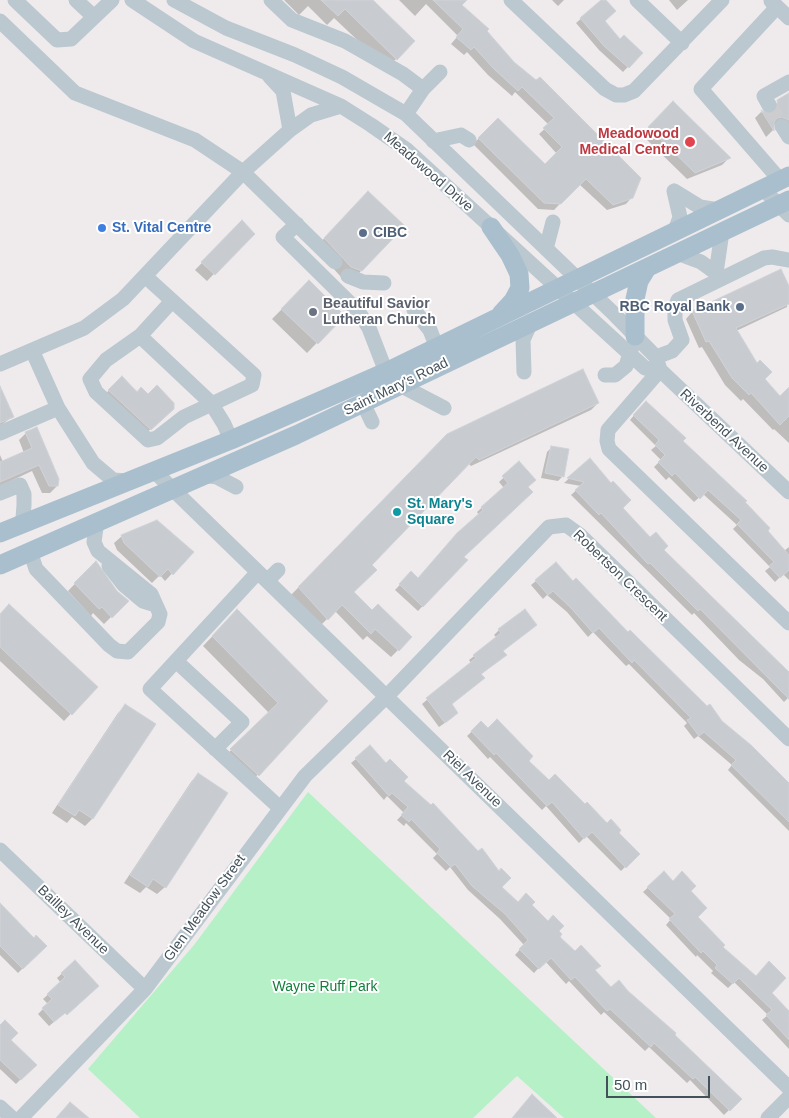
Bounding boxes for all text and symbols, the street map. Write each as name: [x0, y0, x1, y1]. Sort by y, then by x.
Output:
place label: Meadowood Medical Centre: [579, 126, 679, 158]
street label: Meadowood Drive: [380, 129, 476, 215]
marker: Meadowood Medical Centre: [683, 135, 697, 149]
place label: St. Vital Centre: [112, 220, 211, 236]
marker: St. Vital Centre: [96, 222, 108, 234]
place label: CIBC: [373, 225, 407, 241]
marker: CIBC: [357, 227, 369, 239]
place label: Beautiful Savior Lutheran Church: [323, 296, 436, 328]
place label: RBC Royal Bank: [620, 299, 730, 315]
marker: RBC Royal Bank: [734, 301, 746, 313]
marker: Beautiful Savior Lutheran Church: [307, 306, 319, 318]
street label: Saint Mary's Road: [341, 354, 451, 420]
street label: Riverbend Avenue: [676, 386, 772, 476]
place label: St. Mary's Square: [407, 496, 473, 528]
marker: St. Mary's Square: [391, 506, 403, 518]
street label: Robertson Crescent: [569, 527, 671, 625]
street label: Riel Avenue: [439, 747, 505, 811]
street label: Glen Meadow Street: [161, 851, 249, 965]
street label: Bailley Avenue: [34, 882, 112, 958]
park label: Wayne Ruff Park: [272, 979, 378, 995]
scale bar: [609, 1066, 713, 1098]
text: 50 m: [614, 1076, 647, 1093]

